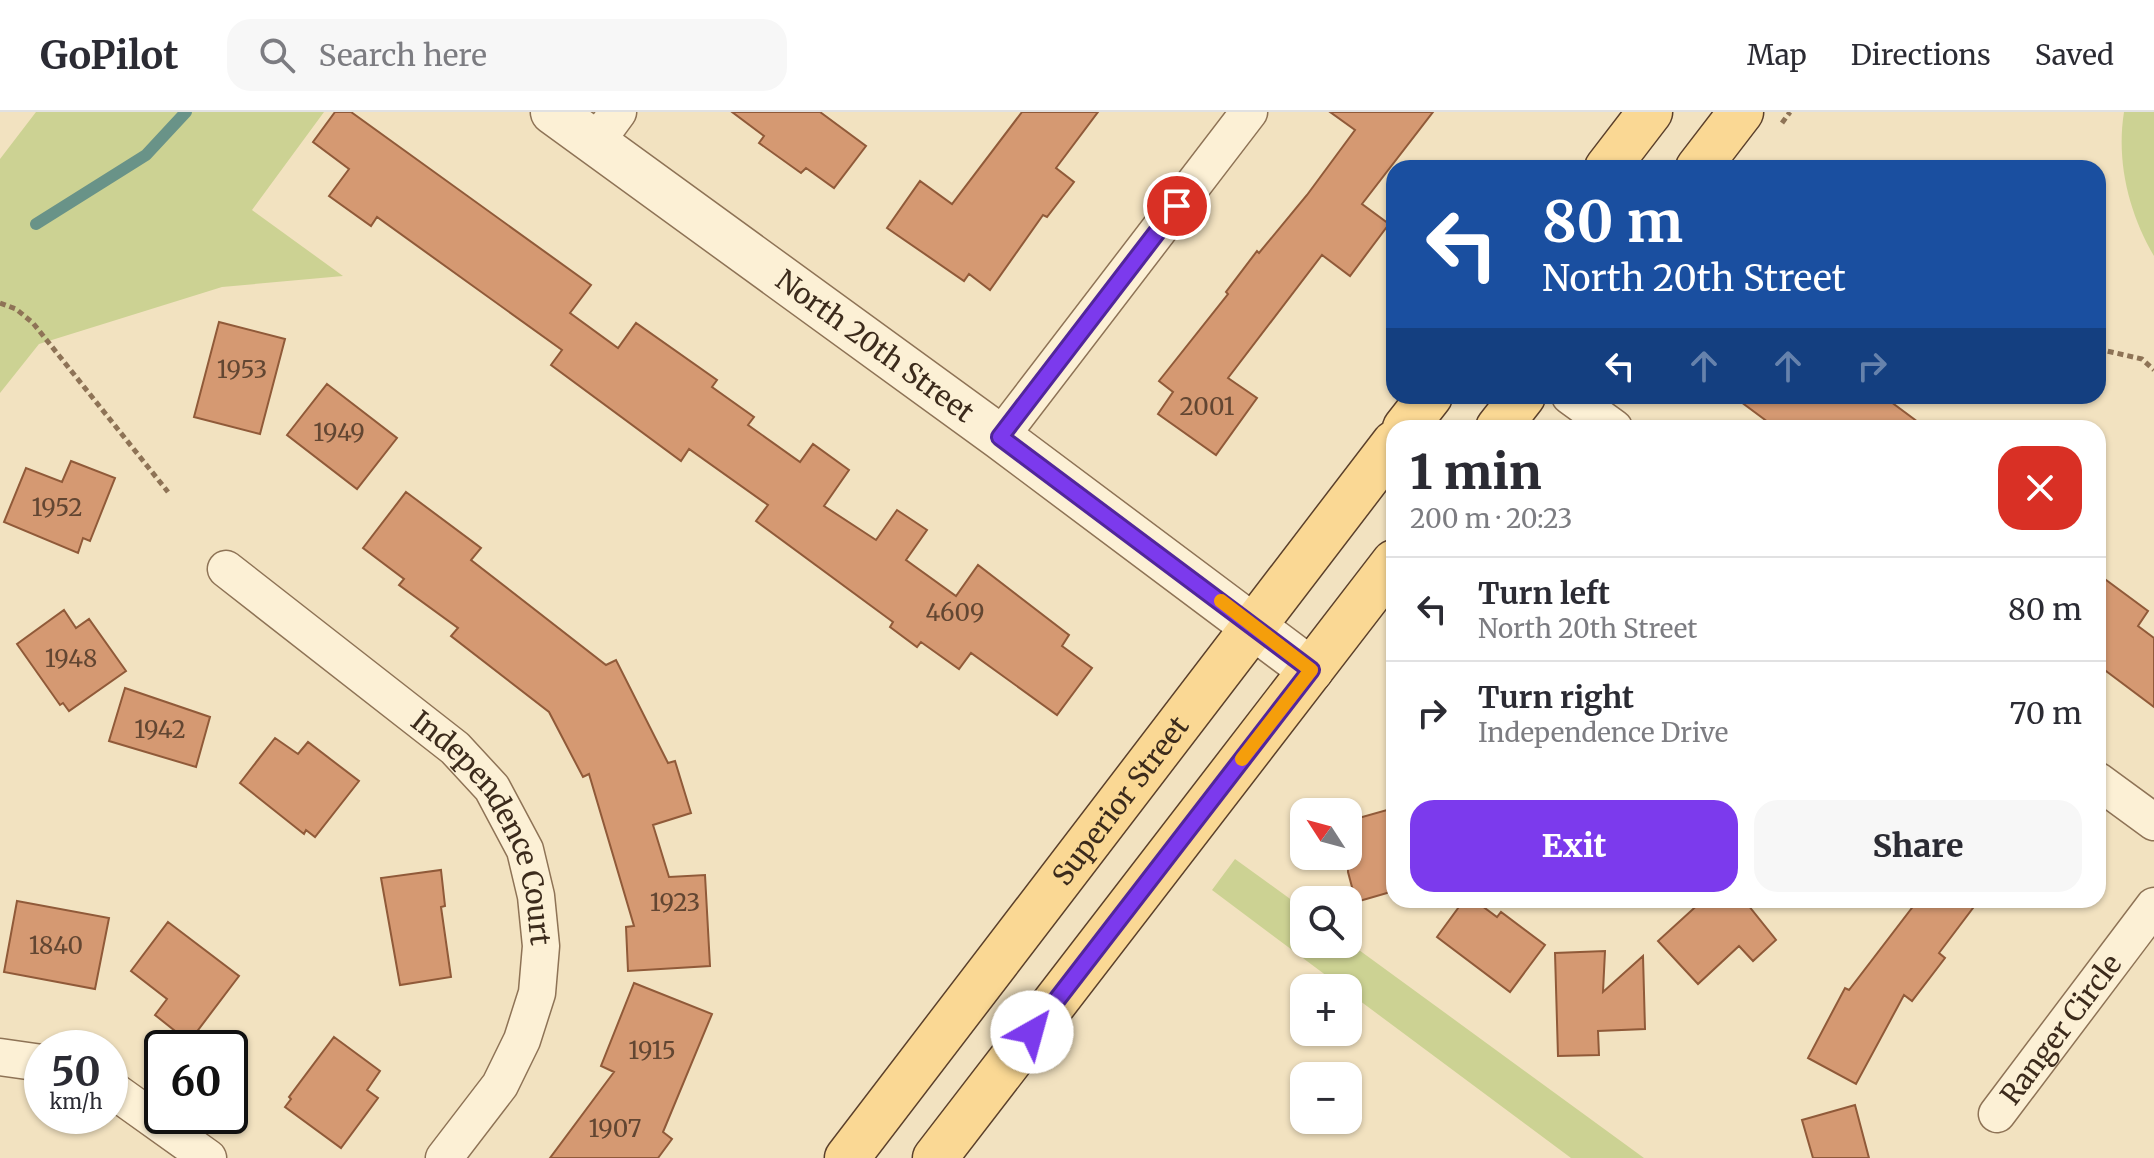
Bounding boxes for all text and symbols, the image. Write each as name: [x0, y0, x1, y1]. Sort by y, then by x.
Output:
search box: [227, 19, 787, 91]
text: GoPilot: [40, 32, 179, 79]
icon: search: [255, 33, 299, 77]
text: Search here: [319, 36, 487, 74]
text: Map: [1747, 37, 1807, 73]
text: Directions: [1851, 37, 1991, 73]
text: Saved: [2035, 37, 2114, 73]
pin: [1143, 172, 1211, 240]
icon: arrive: [1155, 184, 1199, 228]
text: 80 m: [1542, 187, 1683, 257]
icon: left: [1410, 192, 1514, 296]
text: North 20th Street: [1542, 256, 1846, 301]
street label: North 20th Street: [769, 262, 981, 430]
icon: left: [1598, 344, 1642, 388]
icon: ahead: [1682, 344, 1726, 388]
icon: ahead: [1766, 344, 1810, 388]
icon: right: [1850, 344, 1894, 388]
house number: 1953: [217, 354, 267, 385]
house number: 2001: [1180, 391, 1235, 422]
house number: 1949: [313, 417, 365, 448]
text: 1 min: [1410, 442, 1542, 502]
button: close: [1998, 446, 2082, 530]
house number: 1952: [32, 492, 82, 523]
text: 200 m · 20:23: [1410, 502, 1572, 535]
text: Turn left: [1478, 574, 1610, 612]
icon: left: [1410, 587, 1454, 631]
text: 80 m: [2008, 590, 2082, 628]
house number: 4609: [926, 597, 984, 628]
text: North 20th Street: [1478, 612, 1697, 645]
house number: 1948: [45, 643, 97, 674]
text: Turn right: [1478, 678, 1634, 716]
icon: right: [1410, 691, 1454, 735]
text: 70 m: [2009, 694, 2082, 732]
street label: Independence Court: [404, 703, 559, 947]
street label: Superior Street: [1044, 709, 1197, 892]
house number: 1942: [134, 714, 186, 745]
text: Independence Drive: [1478, 716, 1728, 749]
north arrow: [1290, 798, 1362, 870]
map controls: [1290, 798, 1362, 1134]
button: Exit: [1410, 800, 1738, 892]
button: Share: [1754, 800, 2082, 892]
button: search: [1290, 886, 1362, 958]
house number: 1923: [650, 887, 700, 918]
house number: 1840: [29, 930, 83, 961]
street label: Ranger Circle: [1992, 947, 2129, 1112]
button: +: [1290, 974, 1362, 1046]
position arrow: [990, 990, 1074, 1074]
speed limit sign: 60: [144, 1030, 248, 1134]
house number: 1915: [628, 1035, 676, 1066]
text: 50: [51, 1047, 101, 1097]
button: −: [1290, 1062, 1362, 1134]
text: km/h: [50, 1089, 102, 1114]
house number: 1907: [589, 1113, 641, 1144]

